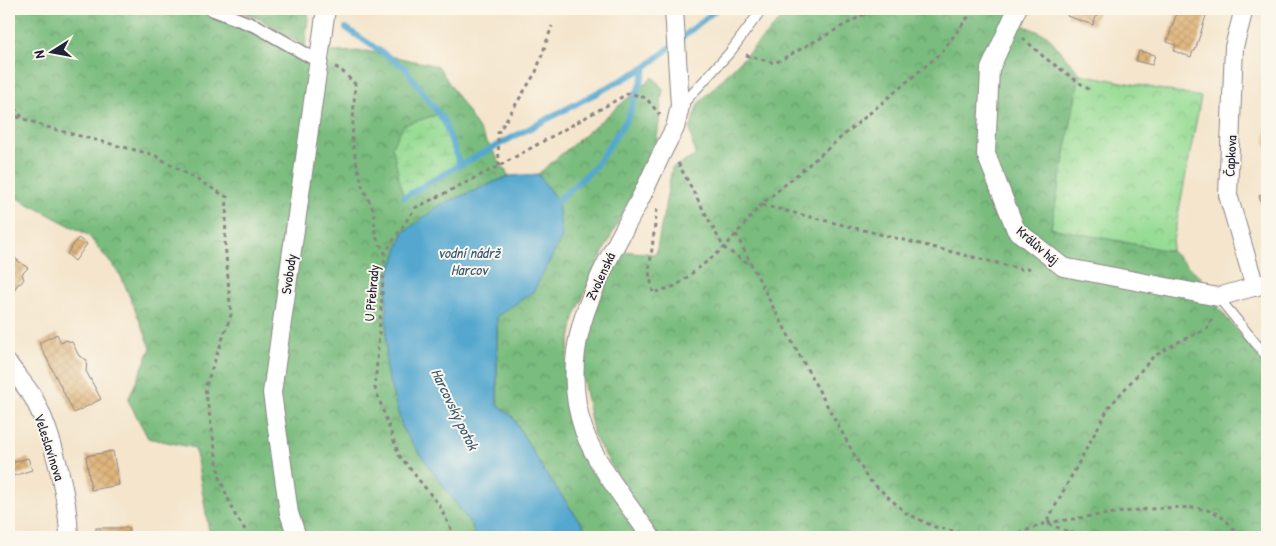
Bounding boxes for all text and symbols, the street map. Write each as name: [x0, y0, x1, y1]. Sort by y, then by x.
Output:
north arrow: [28, 28, 78, 78]
text: N: [29, 49, 49, 60]
street label: Čapkova: [1219, 134, 1242, 177]
street label: Králův háj: [1012, 221, 1063, 270]
water label: vodní nádrž Harcov: [438, 242, 502, 280]
street label: Zvolenská: [581, 249, 620, 303]
street label: Svobody: [276, 253, 301, 295]
street label: U Přehrady: [359, 264, 384, 322]
water label: Harcovský potok: [426, 365, 485, 455]
street label: Veleslavínova: [30, 411, 70, 483]

